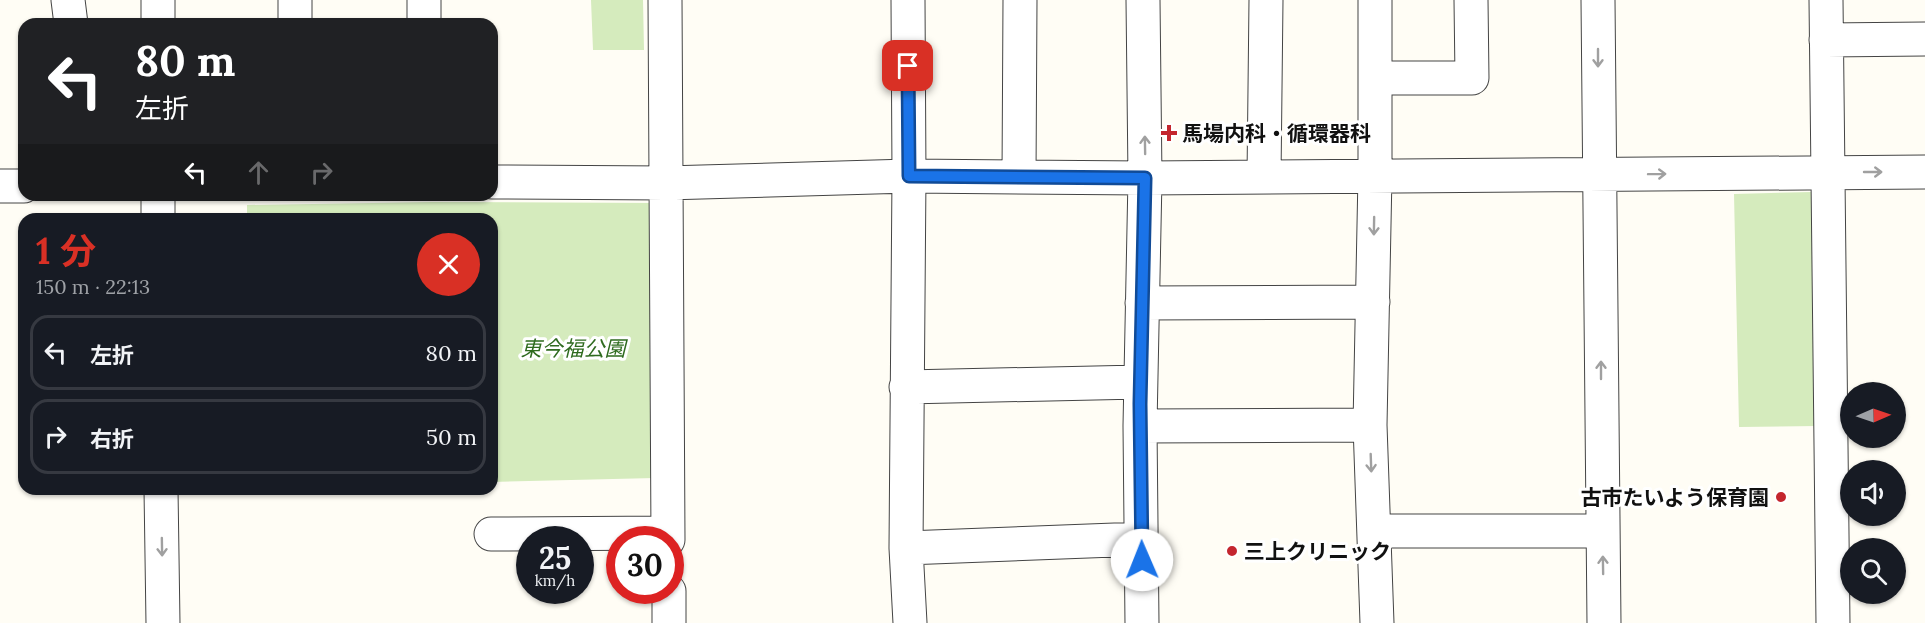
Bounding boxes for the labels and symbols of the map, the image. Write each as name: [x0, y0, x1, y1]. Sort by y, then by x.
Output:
pin: [882, 40, 933, 91]
one-way arrow: [1592, 48, 1604, 68]
place label: 馬場内科・循環器科: [1182, 120, 1371, 147]
marker: 馬場内科・循環器科: [1160, 124, 1178, 142]
one-way arrow: [1139, 135, 1151, 155]
one-way arrow: [1863, 166, 1883, 178]
one-way arrow: [1647, 168, 1667, 180]
one-way arrow: [1368, 216, 1380, 236]
park label: 東今福公園: [521, 335, 628, 362]
one-way arrow: [1595, 360, 1606, 380]
north arrow: [1840, 382, 1906, 448]
one-way arrow: [1366, 453, 1377, 473]
place label: 古市たいよう保育園: [1580, 484, 1769, 511]
marker: 古市たいよう保育園: [1774, 490, 1788, 504]
speed limit sign: 30: [606, 526, 684, 604]
position arrow: [1110, 528, 1174, 592]
one-way arrow: [156, 537, 168, 557]
place label: 三上クリニック: [1244, 538, 1391, 565]
marker: 三上クリニック: [1225, 544, 1239, 558]
one-way arrow: [1597, 555, 1608, 575]

